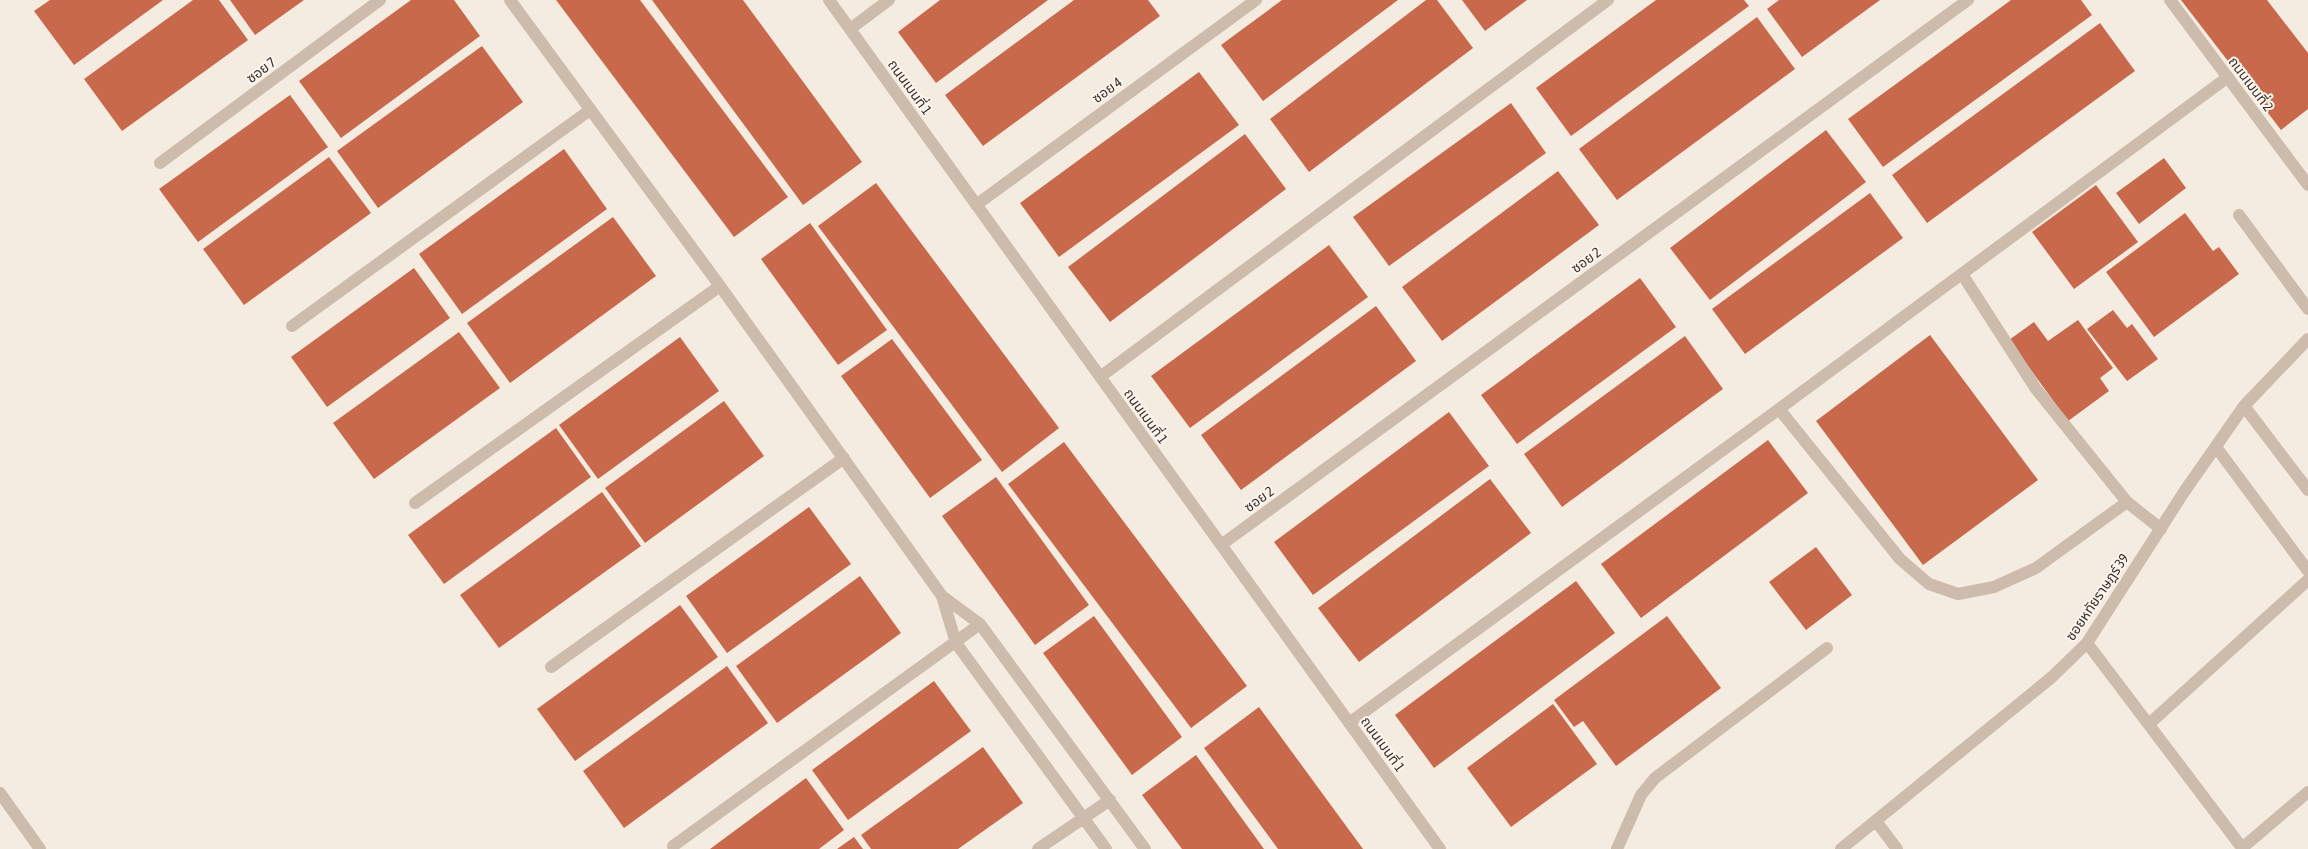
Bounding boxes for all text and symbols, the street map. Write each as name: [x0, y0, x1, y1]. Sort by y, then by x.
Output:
street label: ถนนเมนที่ 2: [2225, 52, 2278, 114]
street label: ซอย 7: [243, 54, 279, 86]
street label: ถนนเมนที่ 1: [885, 55, 937, 118]
street label: ซอย 4: [1089, 74, 1125, 106]
street label: ซอย 2: [1568, 244, 1604, 276]
street label: ถนนเมนที่ 1: [1121, 384, 1173, 447]
street label: ซอย 2: [1241, 483, 1277, 515]
street label: ซอยหทัยราษฎร์ 39: [2062, 551, 2132, 643]
street label: ถนนเมนที่ 1: [1358, 712, 1410, 775]

